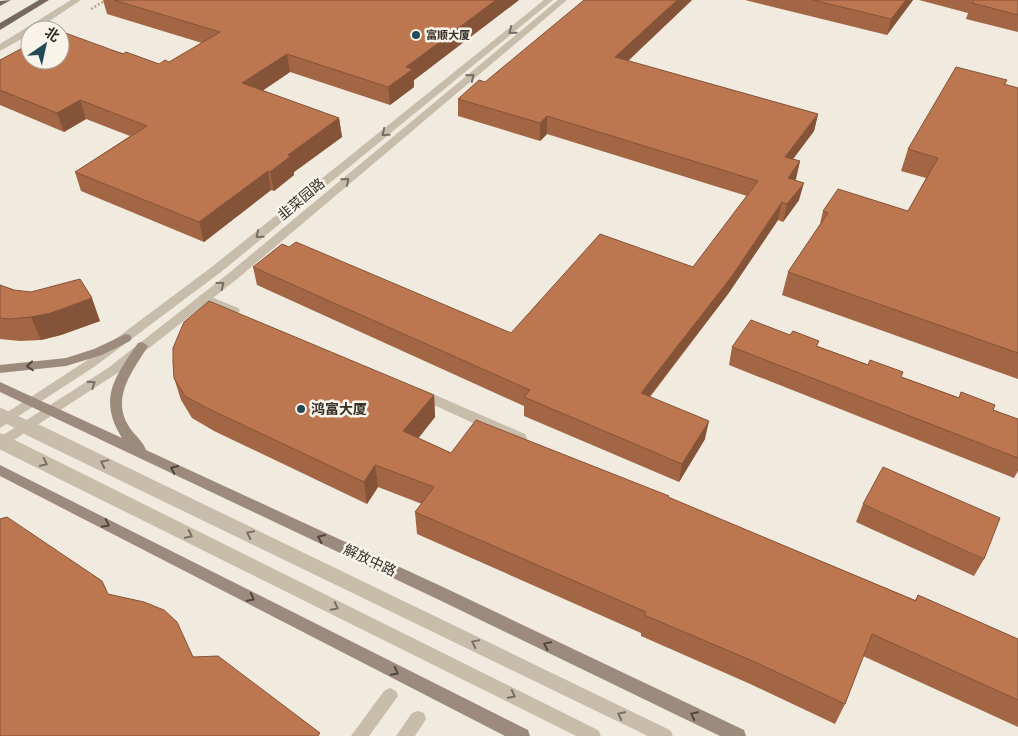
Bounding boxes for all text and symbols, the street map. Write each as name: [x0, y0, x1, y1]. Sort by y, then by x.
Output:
north arrow: [20, 20, 70, 70]
text: 北: [41, 23, 63, 46]
one-way arrow: [508, 25, 517, 34]
place label: 富顺大厦: [426, 28, 470, 42]
marker: 富顺大厦: [410, 29, 422, 41]
one-way arrow: [465, 74, 474, 83]
one-way arrow: [382, 128, 391, 136]
street label: 韭菜园路: [274, 174, 328, 224]
one-way arrow: [340, 179, 349, 187]
one-way arrow: [256, 230, 265, 238]
one-way arrow: [215, 283, 224, 291]
one-way arrow: [26, 361, 34, 372]
one-way arrow: [86, 381, 96, 390]
place label: 鸿富大厦: [311, 400, 367, 418]
marker: 鸿富大厦: [295, 403, 307, 415]
one-way arrow: [39, 457, 48, 467]
one-way arrow: [100, 460, 109, 470]
one-way arrow: [170, 464, 179, 475]
one-way arrow: [101, 518, 110, 528]
one-way arrow: [184, 529, 193, 539]
one-way arrow: [246, 530, 255, 540]
one-way arrow: [317, 533, 326, 544]
street label: 解放中路: [341, 540, 399, 580]
one-way arrow: [245, 592, 254, 602]
one-way arrow: [330, 601, 339, 611]
one-way arrow: [471, 639, 480, 649]
one-way arrow: [543, 640, 552, 651]
one-way arrow: [390, 666, 399, 676]
one-way arrow: [506, 689, 515, 699]
one-way arrow: [617, 710, 626, 721]
one-way arrow: [690, 711, 699, 721]

